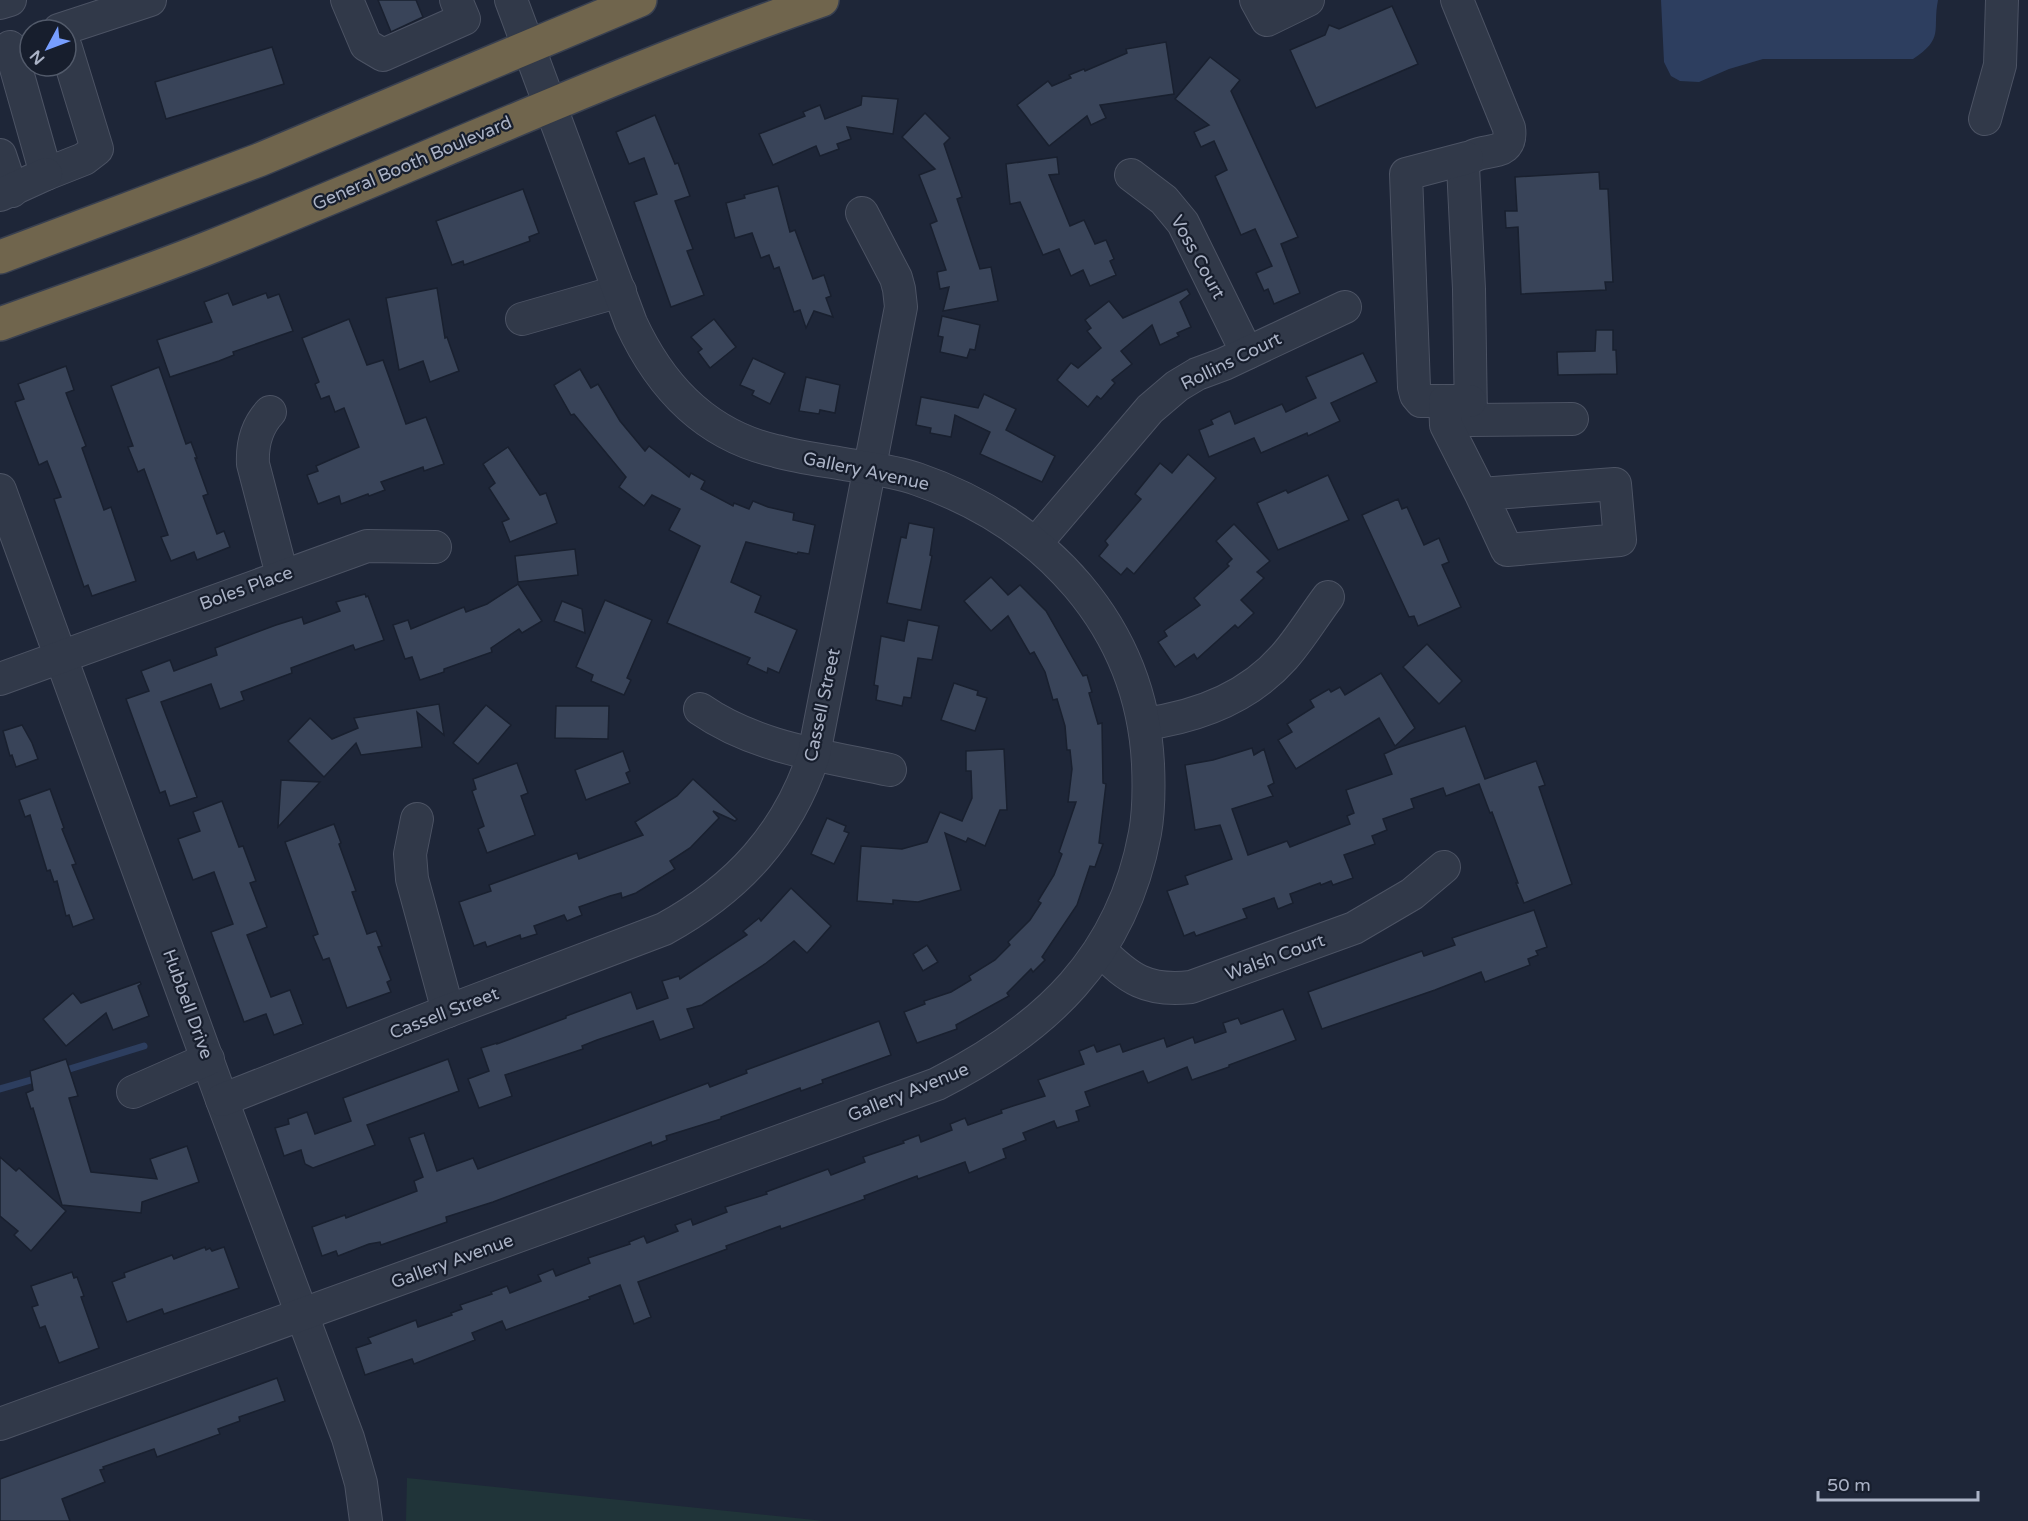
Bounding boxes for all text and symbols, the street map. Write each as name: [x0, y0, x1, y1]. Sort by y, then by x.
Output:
north arrow: [18, 18, 78, 78]
text: N: [26, 46, 49, 69]
street label: General Booth Boulevard: [309, 111, 515, 215]
street label: Voss Court: [1166, 211, 1230, 303]
street label: Rollins Court: [1177, 327, 1285, 395]
street label: Gallery Avenue: [801, 447, 931, 495]
street label: Boles Place: [196, 561, 296, 615]
street label: Cassell Street: [799, 646, 845, 764]
street label: Walsh Court: [1222, 929, 1328, 985]
street label: Hubbell Drive: [158, 946, 218, 1062]
street label: Cassell Street: [386, 982, 502, 1044]
street label: Gallery Avenue: [844, 1058, 972, 1126]
street label: Gallery Avenue: [388, 1229, 516, 1293]
scale bar: [1818, 1464, 1978, 1502]
text: 50 m: [1827, 1474, 1871, 1496]

